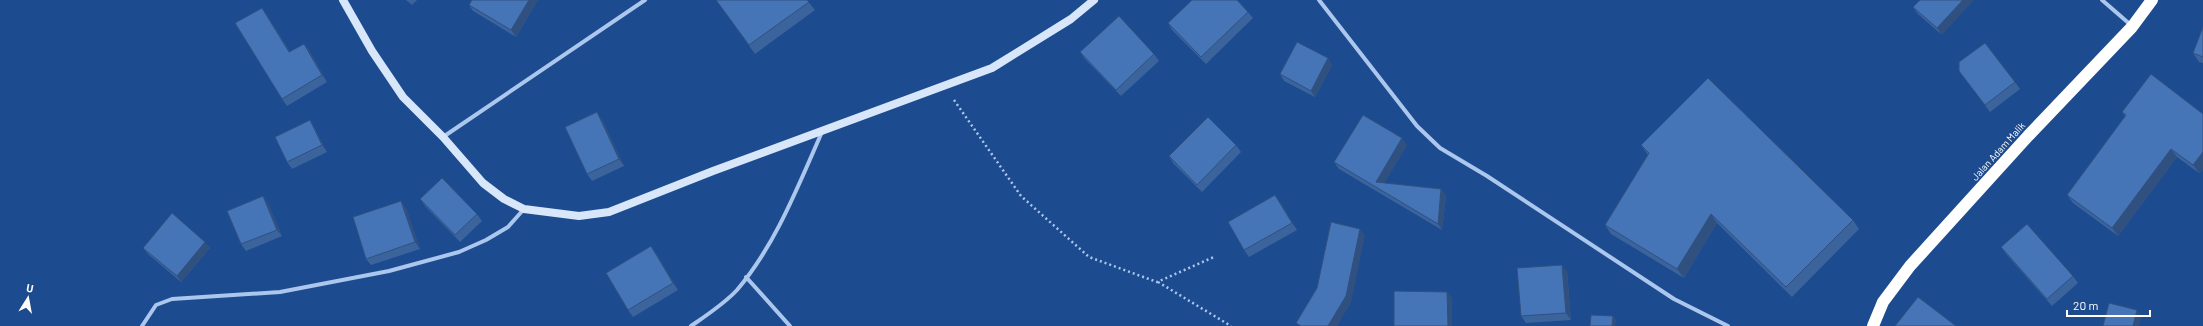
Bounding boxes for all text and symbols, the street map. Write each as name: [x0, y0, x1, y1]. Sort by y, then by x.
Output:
street label: Jalan Adam Malik: [1969, 119, 2027, 183]
north arrow: [8, 278, 48, 318]
text: U: [25, 281, 35, 295]
scale bar: [2067, 292, 2150, 318]
text: 20 m: [2073, 298, 2099, 312]

